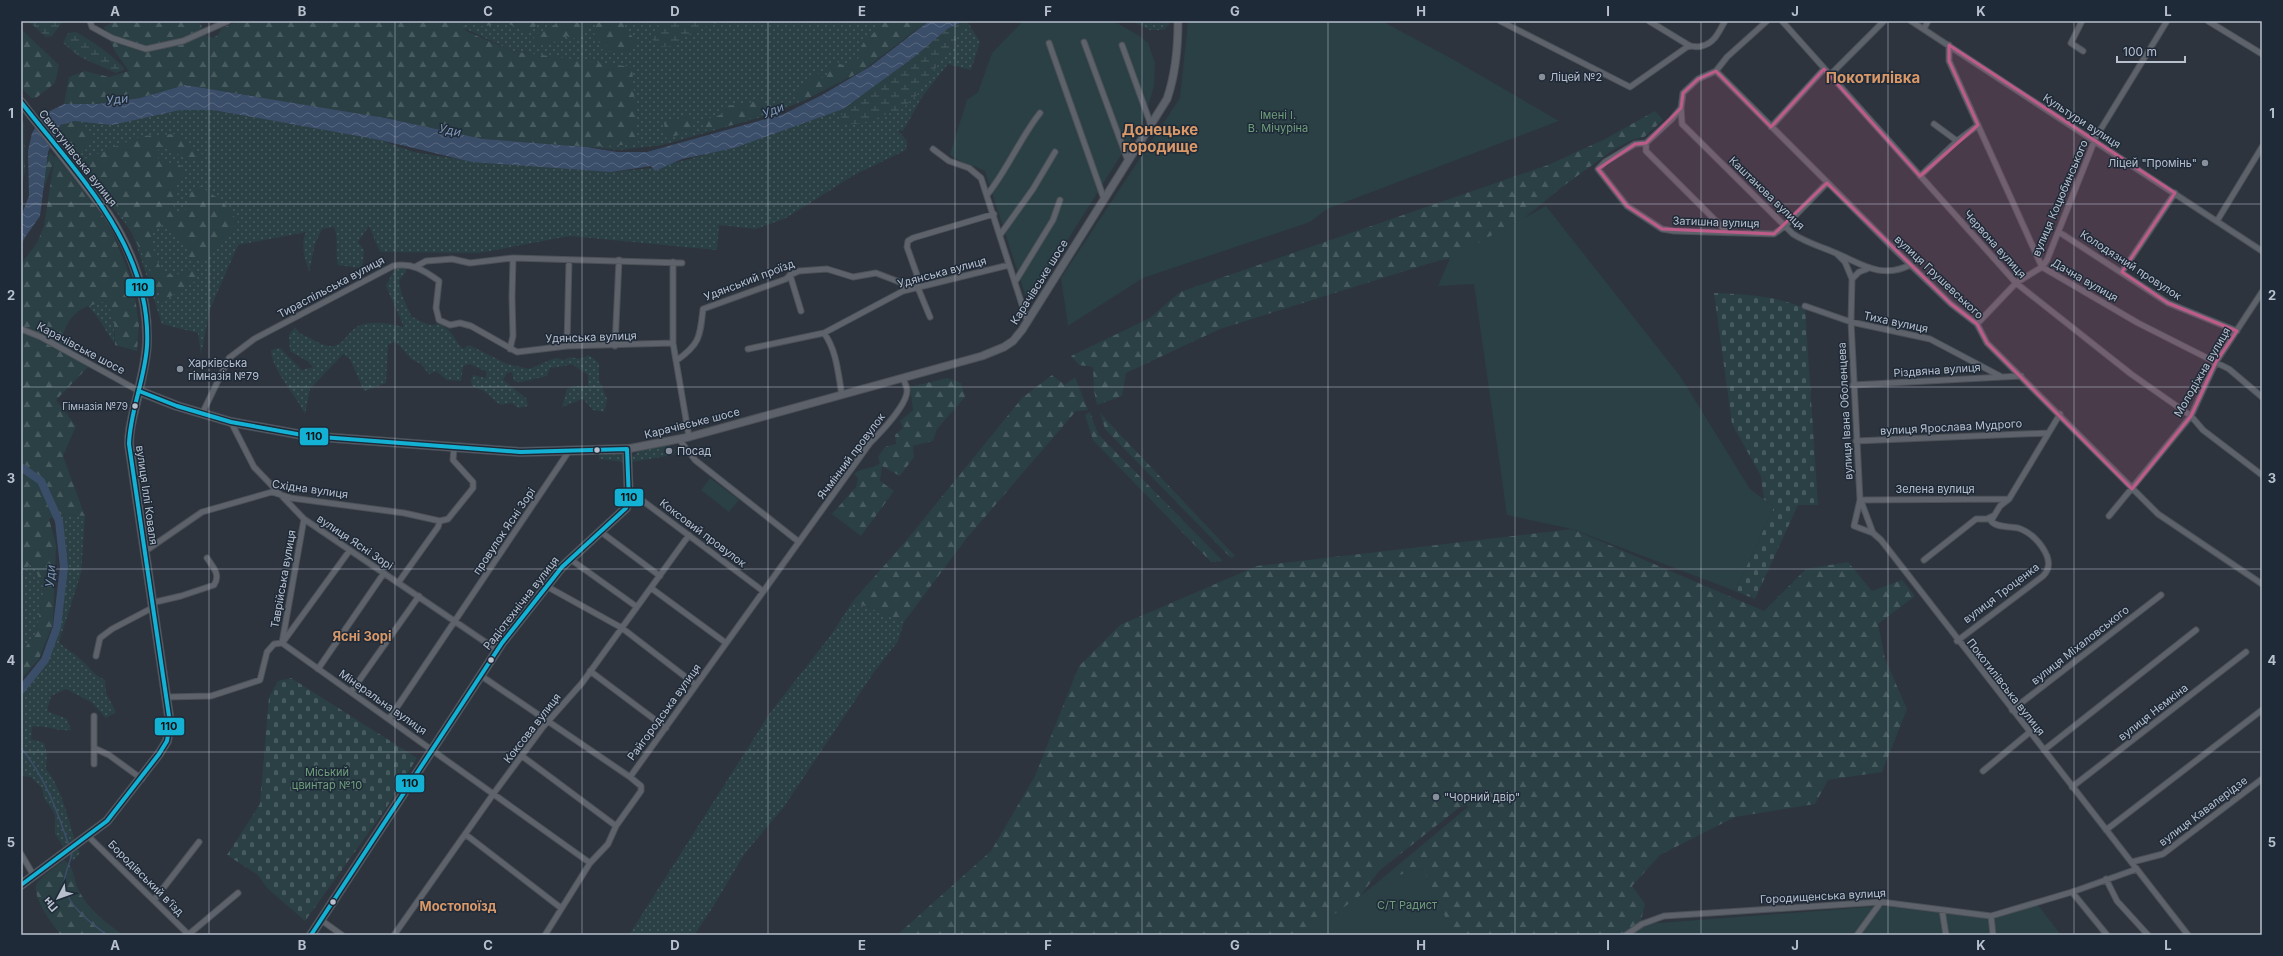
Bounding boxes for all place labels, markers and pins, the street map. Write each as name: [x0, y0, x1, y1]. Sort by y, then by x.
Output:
place label: Ліцей №2: [1550, 70, 1602, 84]
marker: Ліцей №2: [1537, 72, 1547, 82]
place label: Ліцей "Промінь": [2108, 156, 2197, 170]
marker: Ліцей "Промінь": [2200, 158, 2210, 168]
place label: Харківська гімназія №79: [188, 356, 259, 383]
marker: Харківська гімназія №79: [175, 364, 185, 374]
place label: Гімназія №79: [62, 400, 128, 412]
marker: Гімназія №79: [130, 401, 140, 411]
place label: Посад: [677, 444, 711, 458]
unlabelled marker: [592, 445, 602, 455]
marker: Посад: [664, 446, 674, 456]
unlabelled marker: [486, 655, 496, 665]
place label: "Чорний двір": [1444, 790, 1520, 804]
marker: "Чорний двір": [1431, 792, 1441, 802]
unlabelled marker: [328, 897, 338, 907]

